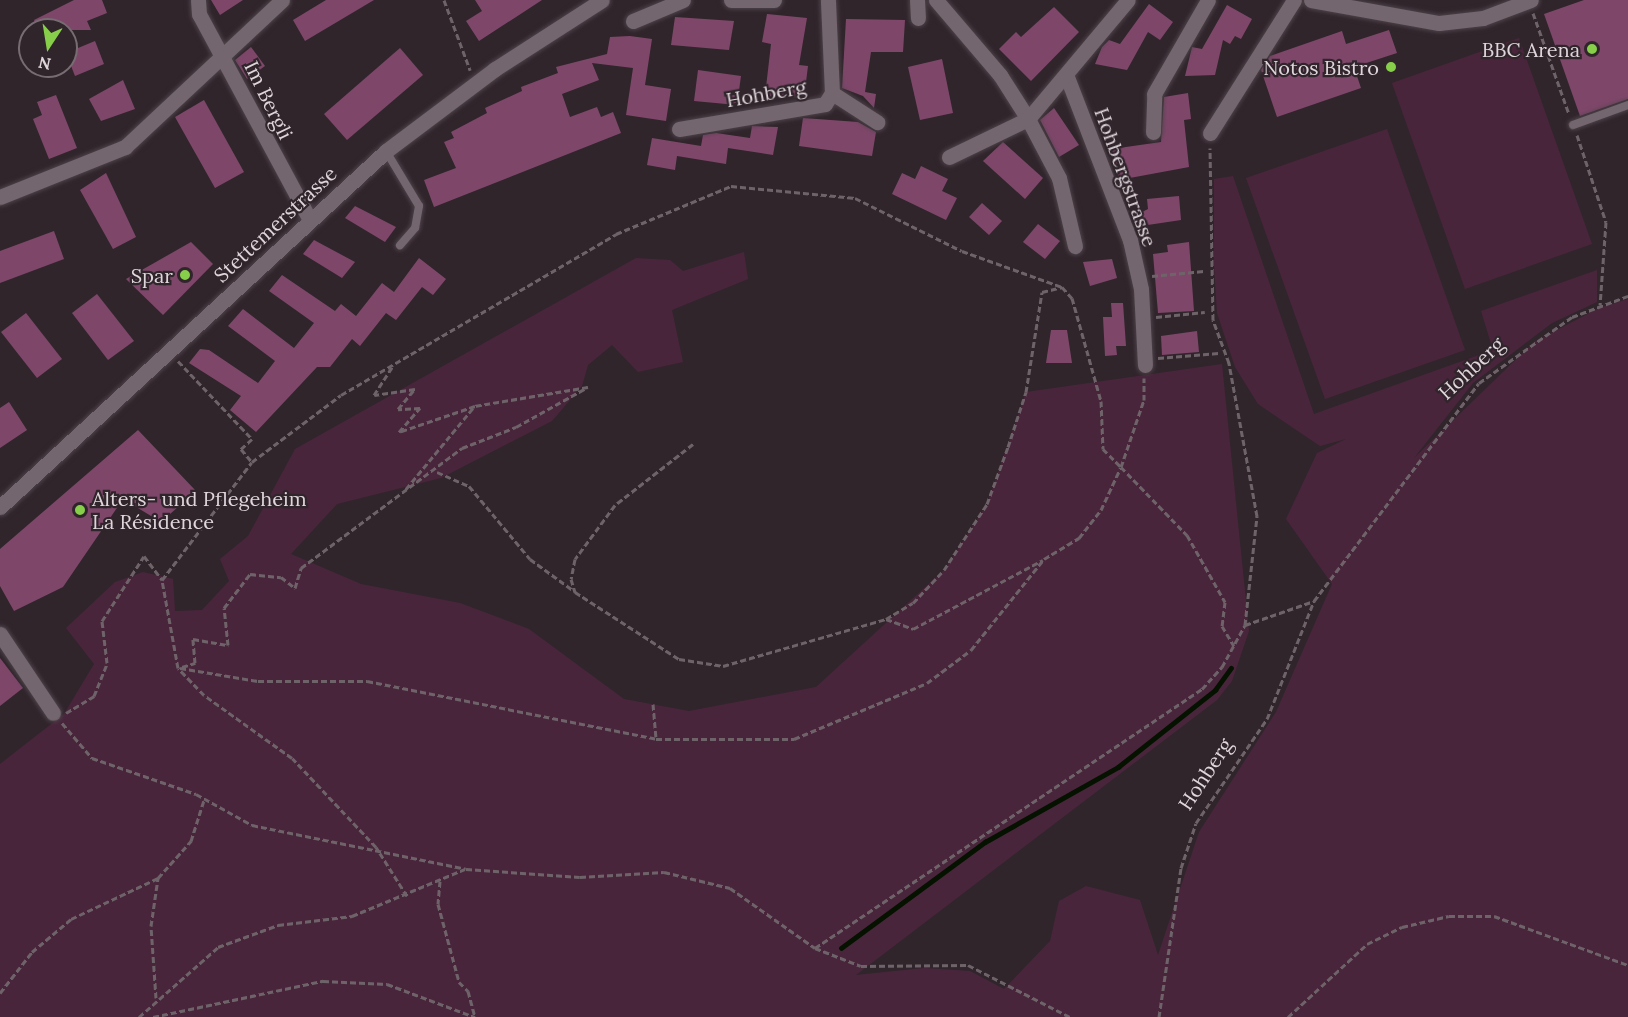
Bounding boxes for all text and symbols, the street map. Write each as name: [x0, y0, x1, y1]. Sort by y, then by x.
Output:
north arrow: [18, 18, 78, 78]
place label: BBC Arena: [1482, 37, 1580, 61]
marker: BBC Arena: [1585, 42, 1599, 56]
text: N: [37, 53, 53, 75]
place label: Notos Bistro: [1263, 55, 1379, 79]
street label: Im Bergli: [240, 57, 298, 143]
marker: Notos Bistro: [1384, 60, 1398, 74]
street label: Hohberg: [724, 74, 808, 112]
street label: Hohbergstrasse: [1090, 104, 1162, 250]
street label: Stettemerstrasse: [209, 161, 341, 287]
place label: Spar: [131, 263, 173, 287]
marker: Spar: [178, 268, 192, 282]
street label: Hohberg: [1433, 332, 1509, 404]
place label: Alters- und Pflegeheim La Résidence: [92, 486, 307, 533]
marker: Alters- und Pflegeheim La Résidence: [73, 503, 87, 517]
street label: Hohberg: [1173, 734, 1237, 814]

